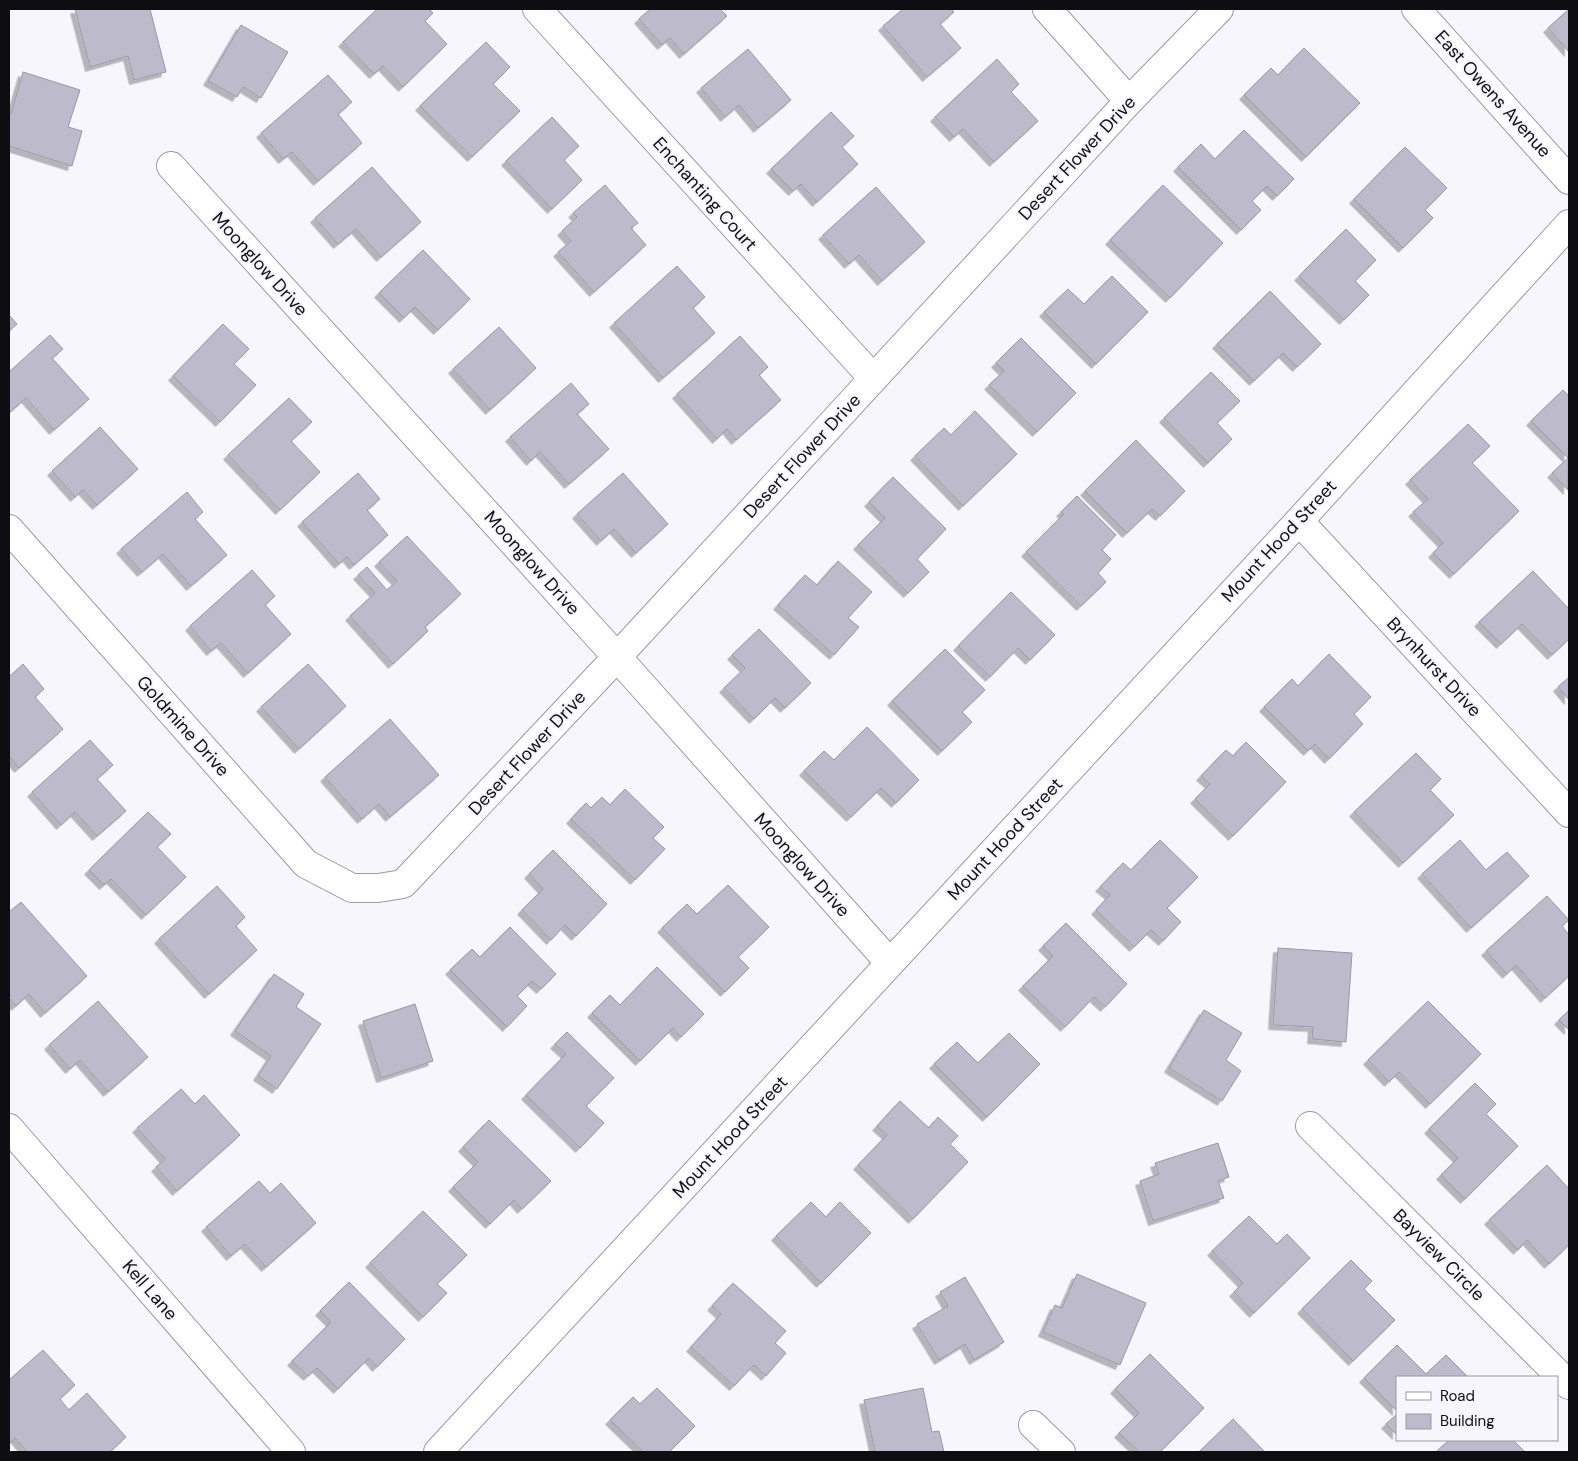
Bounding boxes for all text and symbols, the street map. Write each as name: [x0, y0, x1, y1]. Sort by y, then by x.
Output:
street label: East Owens Avenue: [1429, 25, 1557, 163]
street label: Desert Flower Drive: [1013, 91, 1141, 225]
street label: Enchanting Court: [647, 132, 763, 256]
street label: Moonglow Drive: [207, 207, 313, 321]
street label: Desert Flower Drive: [738, 389, 866, 523]
street label: Mount Hood Street: [1216, 475, 1342, 607]
street label: Moonglow Drive: [479, 506, 585, 620]
street label: Brynhurst Drive: [1381, 612, 1487, 722]
street label: Goldmine Drive: [131, 670, 235, 782]
street label: Desert Flower Drive: [463, 686, 591, 820]
street label: Mount Hood Street: [942, 773, 1068, 905]
street label: Moonglow Drive: [749, 808, 855, 922]
street label: Mount Hood Street: [667, 1071, 793, 1203]
street label: Bayview Circle: [1388, 1204, 1490, 1306]
street label: Kell Lane: [117, 1255, 183, 1325]
legend: [1396, 1376, 1558, 1441]
text: Road: [1440, 1386, 1475, 1406]
text: Building: [1440, 1411, 1495, 1431]

